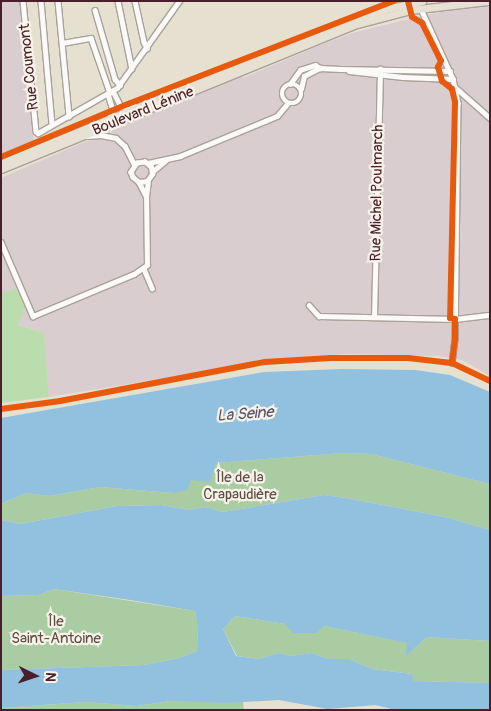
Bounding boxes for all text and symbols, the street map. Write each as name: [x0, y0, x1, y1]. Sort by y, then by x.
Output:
street label: Rue Coumont: [16, 23, 42, 111]
street label: Boulevard Lénine: [90, 82, 196, 140]
street label: Rue Michel Poulmarch: [367, 124, 387, 262]
water label: La Seine: [216, 402, 274, 426]
park label: Île de la Crapaudière: [203, 468, 277, 503]
park label: Île Saint-Antoine: [11, 612, 101, 647]
north arrow: [10, 651, 60, 701]
text: N: [42, 672, 59, 682]

